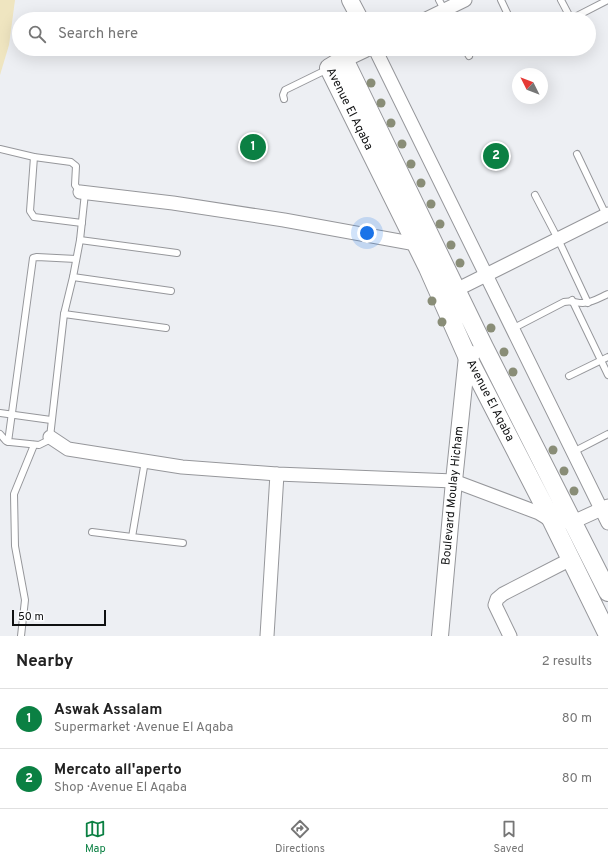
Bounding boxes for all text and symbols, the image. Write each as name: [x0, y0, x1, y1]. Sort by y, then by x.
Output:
search box: [12, 12, 596, 56]
icon: search: [26, 23, 48, 45]
text: Search here: [58, 25, 138, 44]
street label: Avenue El Aqaba: [322, 65, 376, 153]
north arrow: [512, 68, 548, 104]
pin: 1: [240, 132, 266, 162]
pin: 2: [483, 141, 509, 171]
your location: [357, 223, 377, 243]
street label: Avenue El Aqaba: [462, 357, 518, 444]
street label: Boulevard Moulay Hicham: [438, 425, 468, 566]
scale bar: [12, 608, 106, 627]
text: 50 m: [18, 610, 44, 624]
text: Nearby: [16, 651, 73, 673]
text: 2 results: [542, 654, 592, 670]
text: Aswak Assalam: [54, 701, 162, 720]
text: 1: [26, 711, 32, 727]
text: 80 m: [562, 711, 592, 727]
text: Supermarket · Avenue El Aqaba: [54, 720, 233, 736]
text: Mercato all'aperto: [54, 761, 182, 780]
text: 2: [25, 771, 33, 787]
text: 80 m: [562, 771, 592, 787]
text: Shop · Avenue El Aqaba: [54, 780, 187, 796]
tab: Map: [84, 818, 106, 856]
tab: Directions: [275, 818, 325, 856]
tab: Saved: [493, 818, 524, 856]

